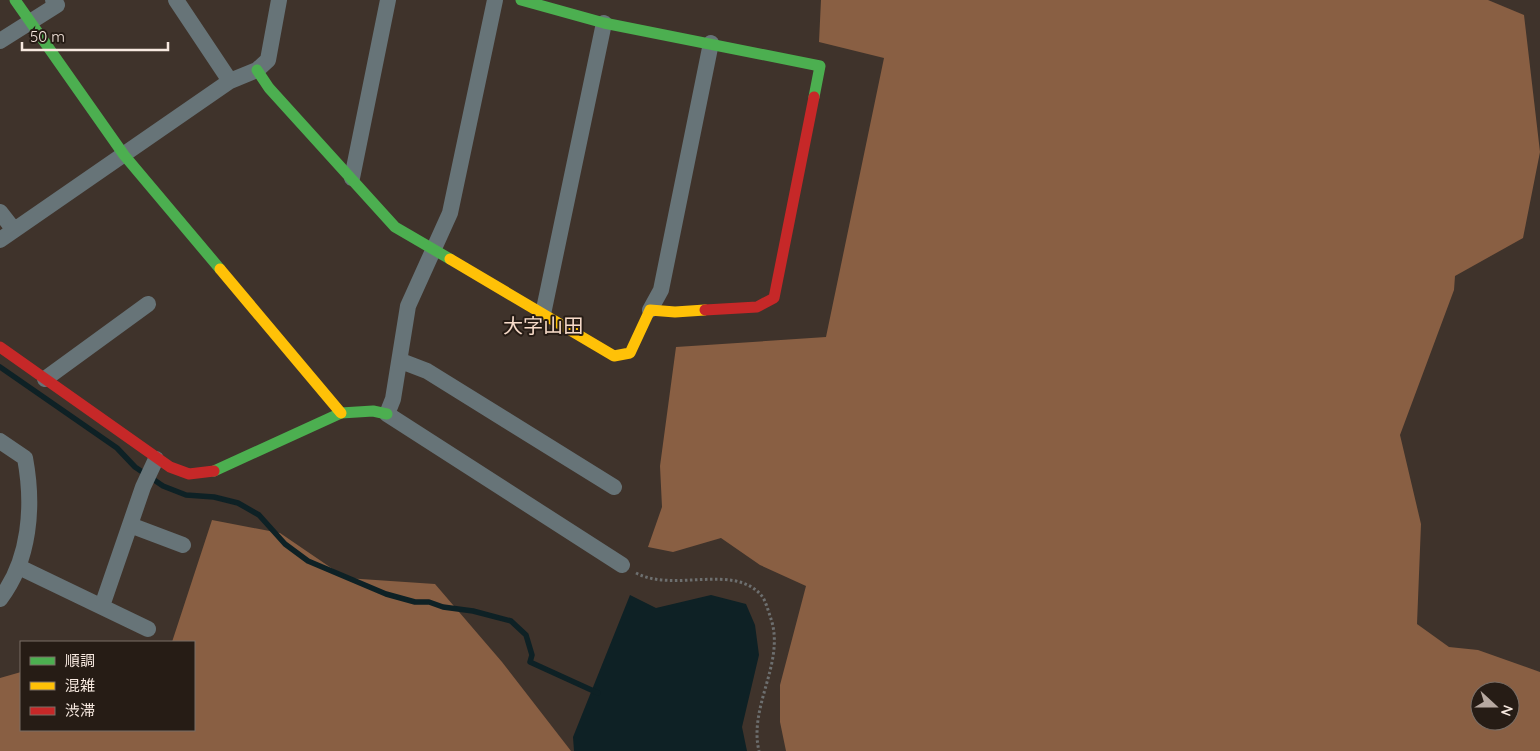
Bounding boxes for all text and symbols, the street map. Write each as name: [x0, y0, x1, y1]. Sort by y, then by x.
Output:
scale bar: [22, 20, 169, 52]
text: 50 m: [30, 27, 65, 46]
district label: 大字山田: [503, 313, 583, 338]
legend: [20, 641, 195, 731]
text: 順調: [65, 651, 95, 670]
text: 混雑: [65, 676, 95, 695]
north arrow: [1470, 681, 1520, 731]
text: 渋滞: [65, 701, 95, 720]
text: N: [1497, 703, 1517, 719]

